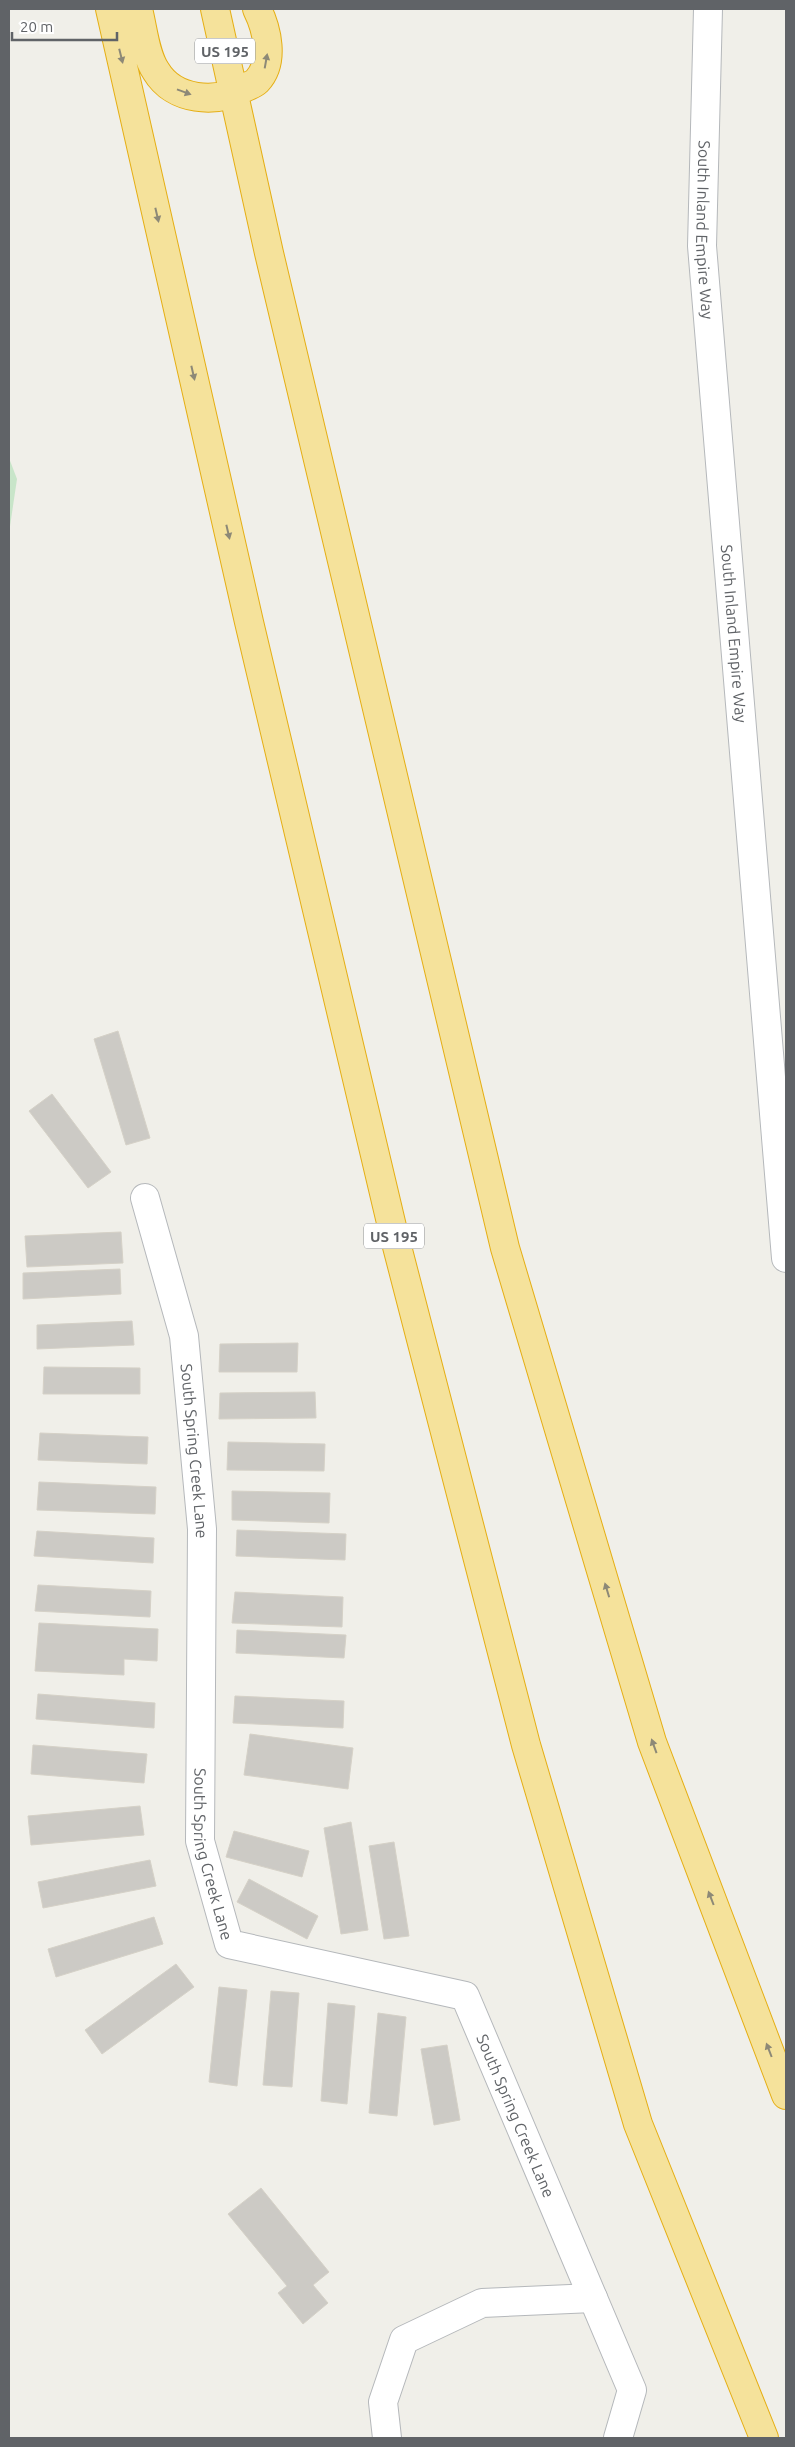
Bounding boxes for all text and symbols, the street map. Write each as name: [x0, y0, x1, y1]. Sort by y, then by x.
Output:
scale bar: [12, 10, 118, 42]
text: 20 m: [20, 18, 53, 35]
road number: US 195: [195, 38, 255, 64]
one-way arrow: [117, 49, 125, 64]
one-way arrow: [262, 53, 270, 69]
one-way arrow: [176, 89, 191, 96]
street label: South Inland Empire Way: [693, 140, 717, 320]
one-way arrow: [153, 207, 161, 222]
one-way arrow: [189, 366, 197, 381]
one-way arrow: [224, 524, 232, 539]
street label: South Inland Empire Way: [718, 544, 751, 724]
road number: US 195: [364, 1224, 424, 1248]
street label: South Spring Creek Lane: [178, 1363, 211, 1539]
one-way arrow: [602, 1583, 610, 1598]
one-way arrow: [650, 1738, 658, 1753]
street label: South Spring Creek Lane: [191, 1768, 236, 1942]
one-way arrow: [707, 1890, 715, 1905]
street label: South Spring Creek Lane: [473, 2031, 558, 2200]
one-way arrow: [765, 2042, 773, 2057]

